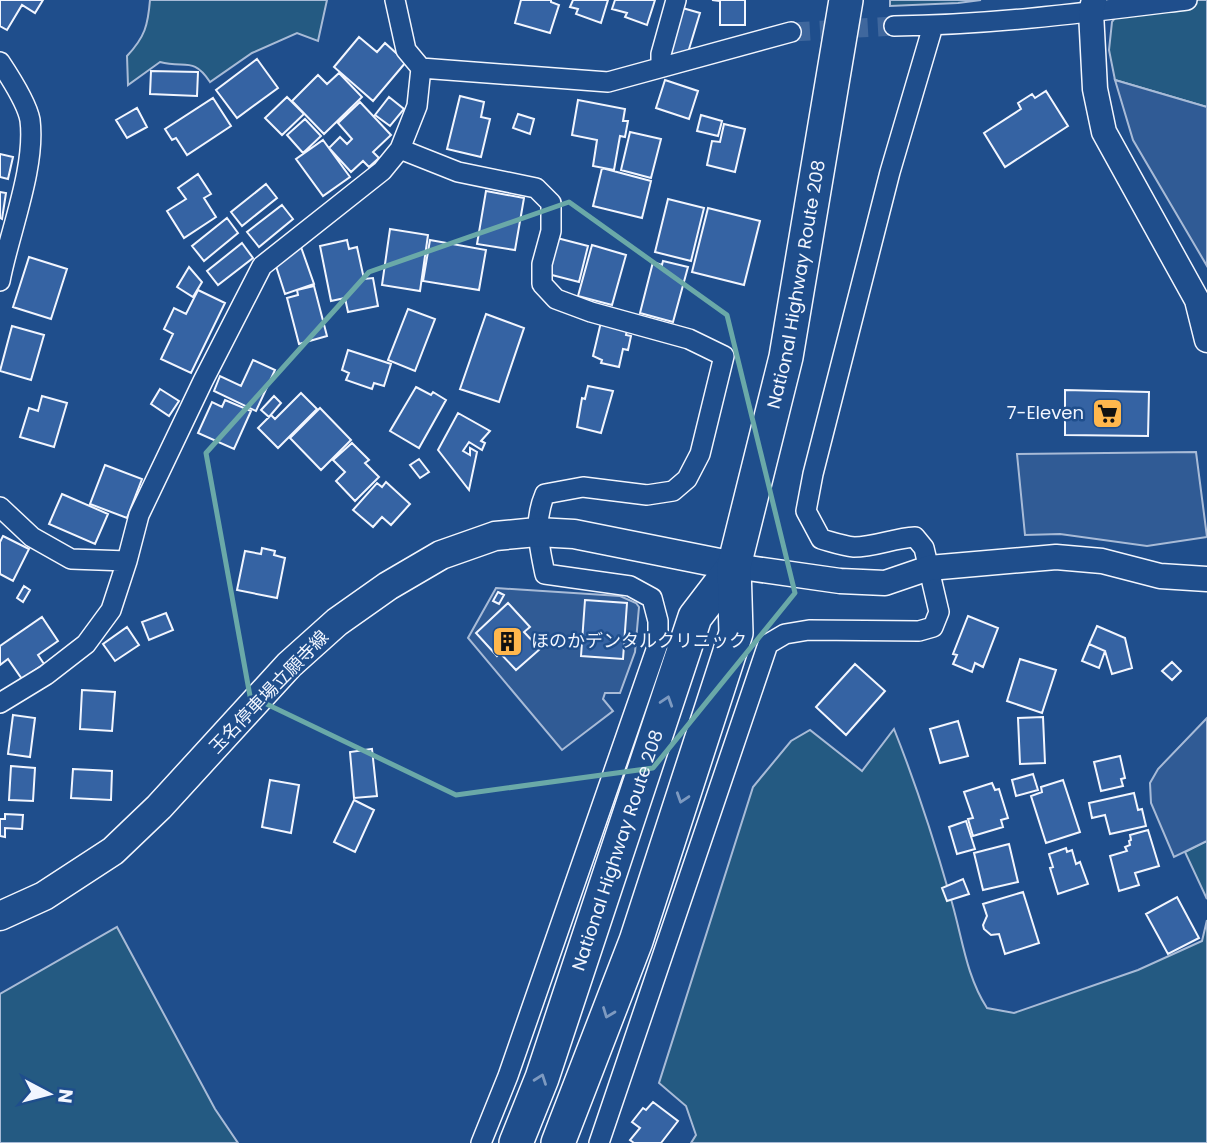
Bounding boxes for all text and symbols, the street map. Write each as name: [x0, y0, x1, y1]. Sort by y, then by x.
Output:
street label: National Highway Route 208: [761, 158, 831, 411]
supermarket icon: 7-Eleven: [1090, 396, 1124, 430]
place label: 7-Eleven: [1007, 400, 1084, 425]
building icon: ほのかデンタルクリニック: [491, 624, 525, 658]
street label: 玉名停車場立願寺線: [203, 625, 334, 759]
place label: ほのかデンタルクリニック: [531, 628, 747, 653]
one-way arrow: [659, 695, 673, 708]
street label: National Highway Route 208: [566, 726, 669, 974]
one-way arrow: [676, 791, 691, 803]
one-way arrow: [603, 1006, 617, 1018]
north arrow: [14, 1059, 84, 1129]
one-way arrow: [533, 1074, 547, 1086]
text: N: [51, 1087, 80, 1105]

